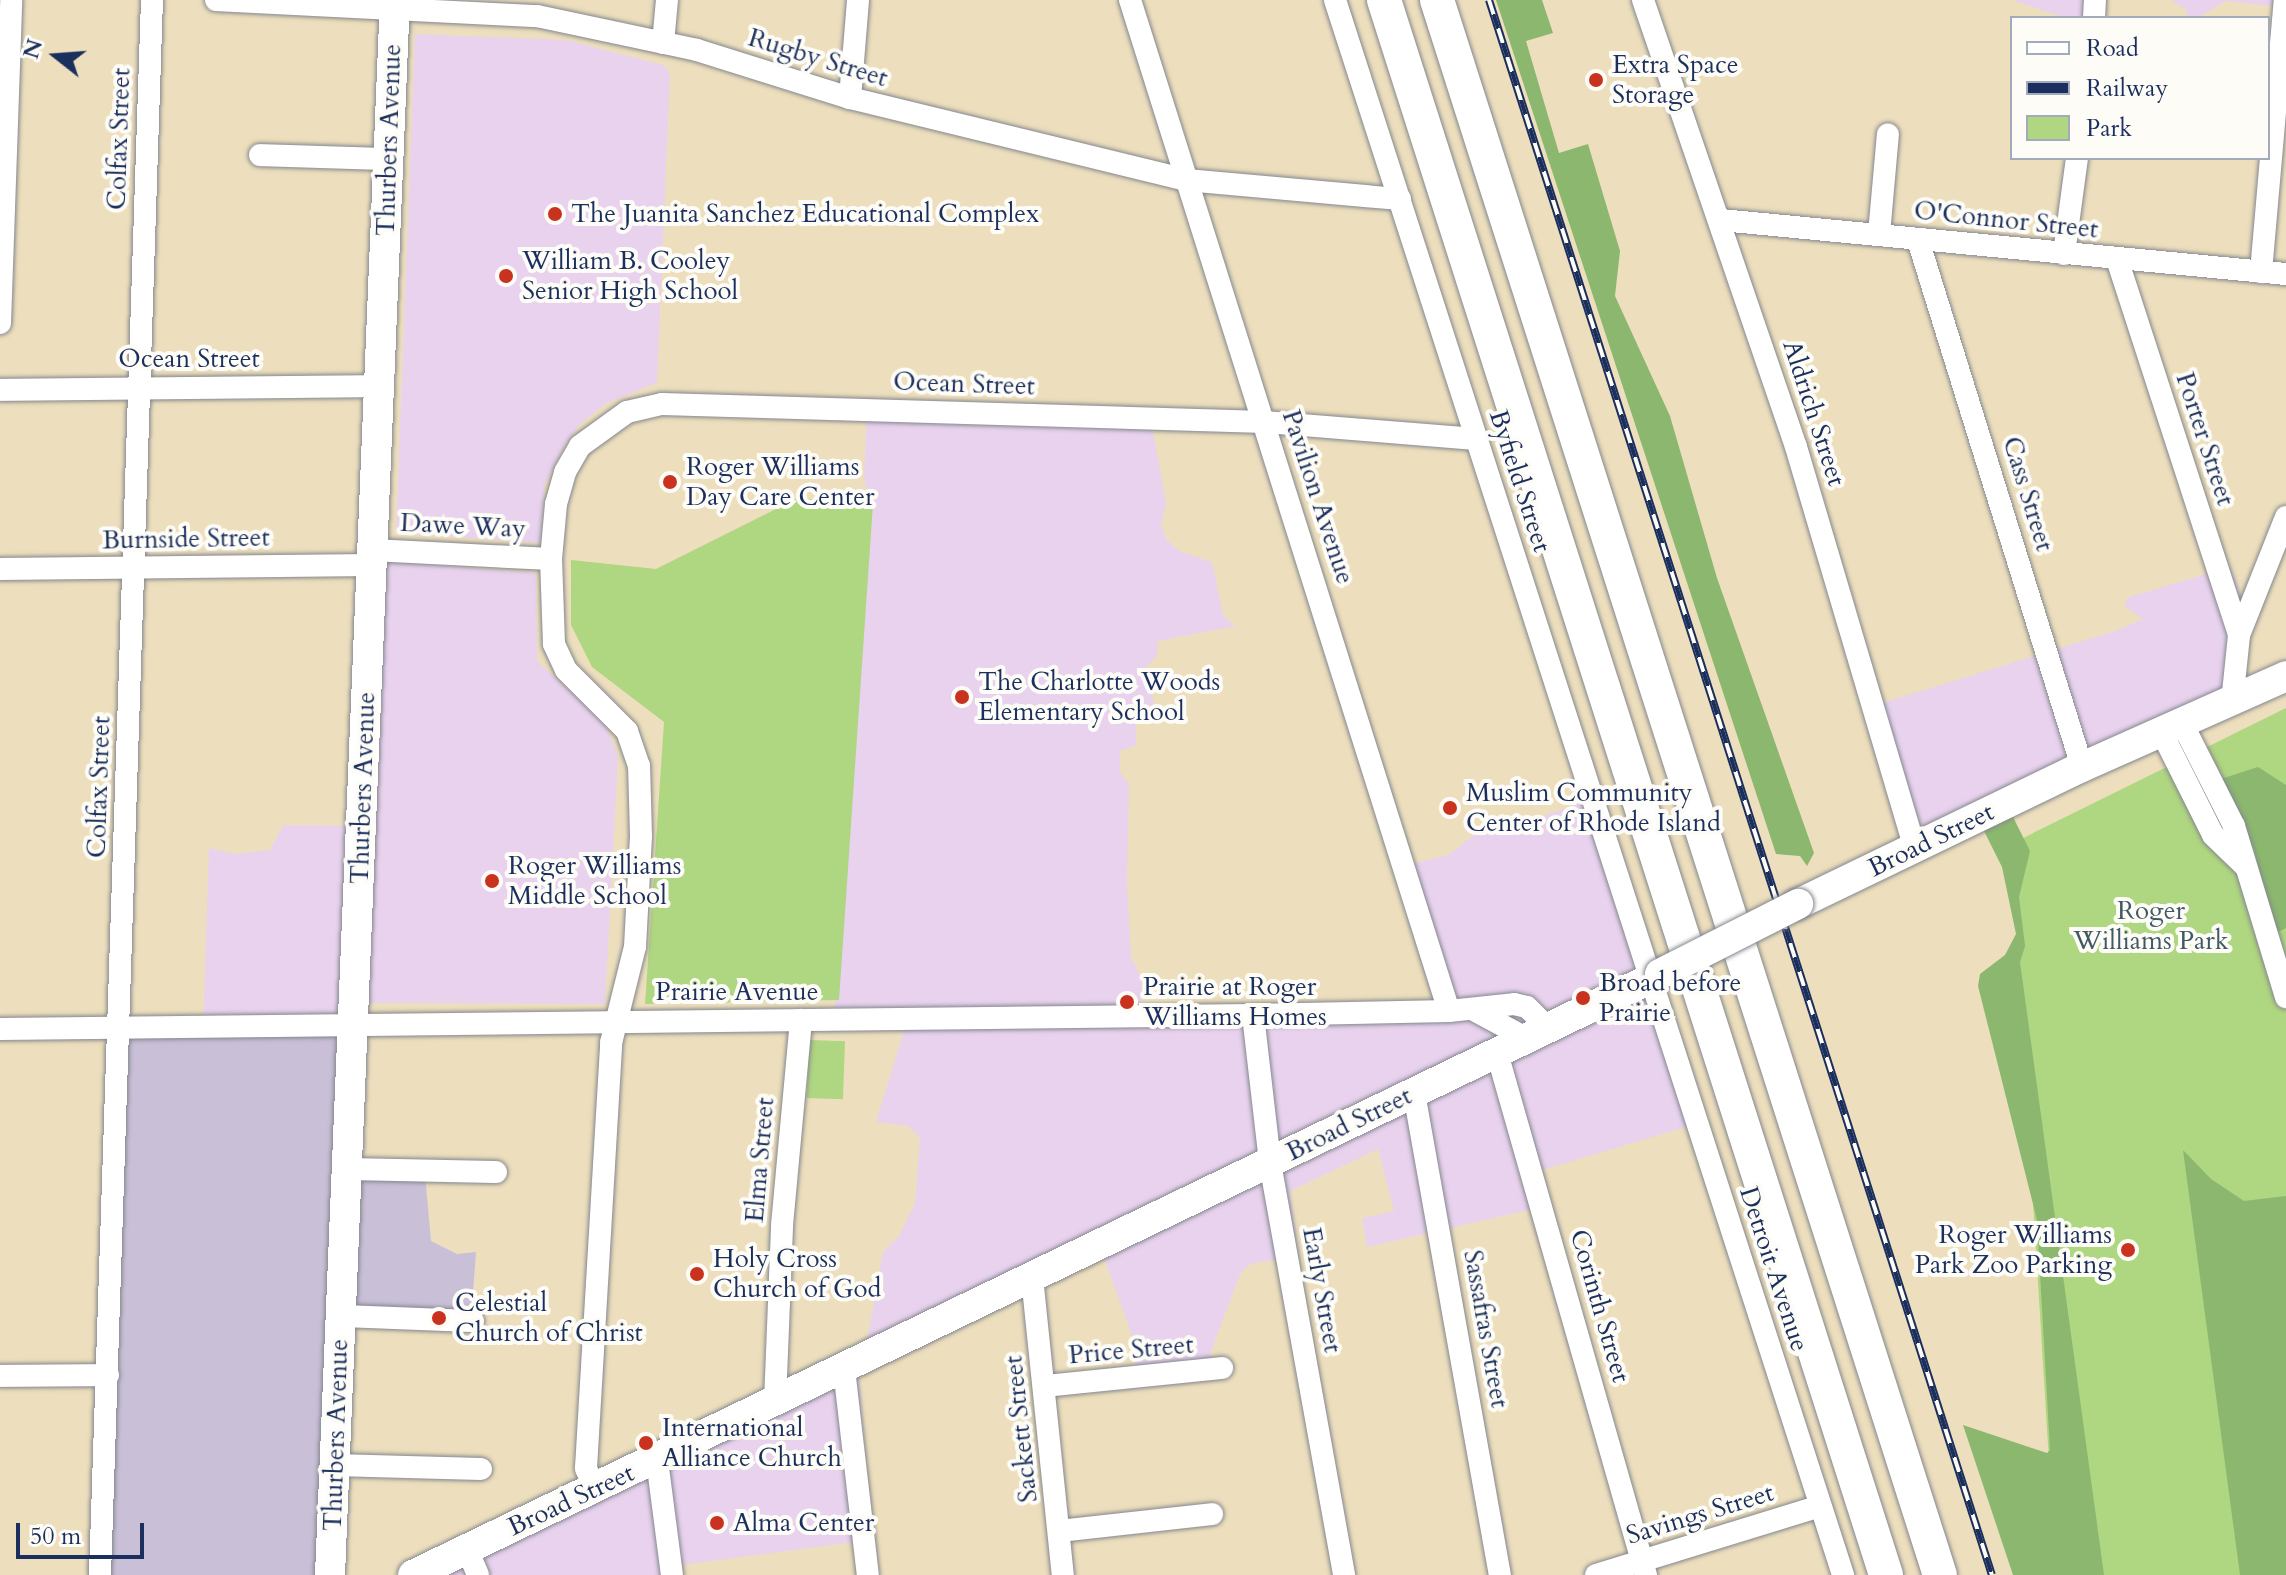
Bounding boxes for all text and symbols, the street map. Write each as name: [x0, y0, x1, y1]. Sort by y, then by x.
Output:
north arrow: [16, 16, 96, 96]
legend: [2010, 16, 2270, 160]
street label: Rugby Street: [745, 22, 891, 94]
text: Road: [2086, 32, 2139, 65]
text: N: [16, 35, 50, 62]
street label: Thurbers Avenue: [370, 43, 408, 237]
place label: Extra Space Storage: [1612, 49, 1739, 110]
street label: Colfax Street: [101, 67, 137, 211]
marker: Extra Space Storage: [1587, 71, 1605, 89]
text: Railway: [2086, 72, 2168, 105]
text: Park: [2086, 112, 2132, 145]
street label: O'Connor Street: [1912, 195, 2100, 245]
place label: The Juanita Sanchez Educational Complex: [571, 198, 1039, 230]
marker: The Juanita Sanchez Educational Complex: [546, 205, 564, 223]
place label: William B. Cooley Senior High School: [522, 245, 738, 306]
marker: William B. Cooley Senior High School: [497, 267, 515, 285]
street label: Aldrich Street: [1776, 336, 1852, 490]
street label: Ocean Street: [118, 343, 260, 375]
street label: Ocean Street: [893, 366, 1035, 402]
street label: Porter Street: [2169, 369, 2241, 509]
street label: Pavilion Avenue: [1275, 406, 1361, 588]
street label: Byfield Street: [1482, 406, 1558, 556]
street label: Cass Street: [1996, 433, 2060, 555]
place label: Roger Williams Day Care Center: [686, 451, 874, 512]
marker: Roger Williams Day Care Center: [661, 473, 679, 491]
street label: Dawe Way: [399, 507, 527, 545]
street label: Burnside Street: [102, 522, 270, 556]
place label: The Charlotte Woods Elementary School: [978, 666, 1220, 728]
marker: The Charlotte Woods Elementary School: [953, 688, 971, 706]
street label: Thurbers Avenue: [344, 691, 382, 885]
street label: Colfax Street: [81, 715, 117, 859]
place label: Muslim Community Center of Rhode Island: [1466, 777, 1721, 838]
street label: Broad Street: [1863, 796, 1999, 884]
marker: Muslim Community Center of Rhode Island: [1441, 799, 1459, 817]
place label: Roger Williams Middle School: [508, 850, 681, 912]
marker: Roger Williams Middle School: [483, 872, 501, 890]
park label: Roger Williams Park: [2073, 895, 2229, 956]
place label: Broad before Prairie: [1599, 967, 1741, 1028]
place label: Prairie at Roger Williams Homes: [1143, 971, 1327, 1032]
street label: Prairie Avenue: [655, 976, 819, 1008]
marker: Broad before Prairie: [1574, 989, 1592, 1007]
marker: Prairie at Roger Williams Homes: [1118, 993, 1136, 1011]
street label: Broad Street: [1281, 1080, 1417, 1168]
street label: Elma Street: [739, 1096, 781, 1224]
street label: Detroit Avenue: [1733, 1183, 1815, 1355]
place label: Roger Williams Park Zoo Parking: [1915, 1219, 2112, 1280]
street label: Early Street: [1296, 1225, 1348, 1355]
street label: Corinth Street: [1563, 1226, 1637, 1386]
marker: Roger Williams Park Zoo Parking: [2119, 1241, 2137, 1259]
place label: Holy Cross Church of God: [713, 1243, 881, 1304]
street label: Sassafras Street: [1457, 1248, 1515, 1410]
marker: Holy Cross Church of God: [688, 1265, 706, 1283]
place label: Celestial Church of Christ: [455, 1287, 643, 1348]
marker: Celestial Church of Christ: [430, 1309, 448, 1327]
street label: Price Street: [1067, 1329, 1195, 1371]
street label: Thurbers Avenue: [317, 1338, 355, 1532]
street label: Sackett Street: [998, 1354, 1044, 1504]
place label: International Alliance Church: [662, 1412, 842, 1474]
marker: International Alliance Church: [637, 1434, 655, 1452]
street label: Broad Street: [503, 1457, 639, 1543]
street label: Savings Street: [1623, 1477, 1777, 1551]
scale bar: [20, 1507, 148, 1557]
place label: Alma Center: [733, 1507, 874, 1539]
marker: Alma Center: [708, 1514, 726, 1532]
text: 50 m: [30, 1520, 81, 1553]

